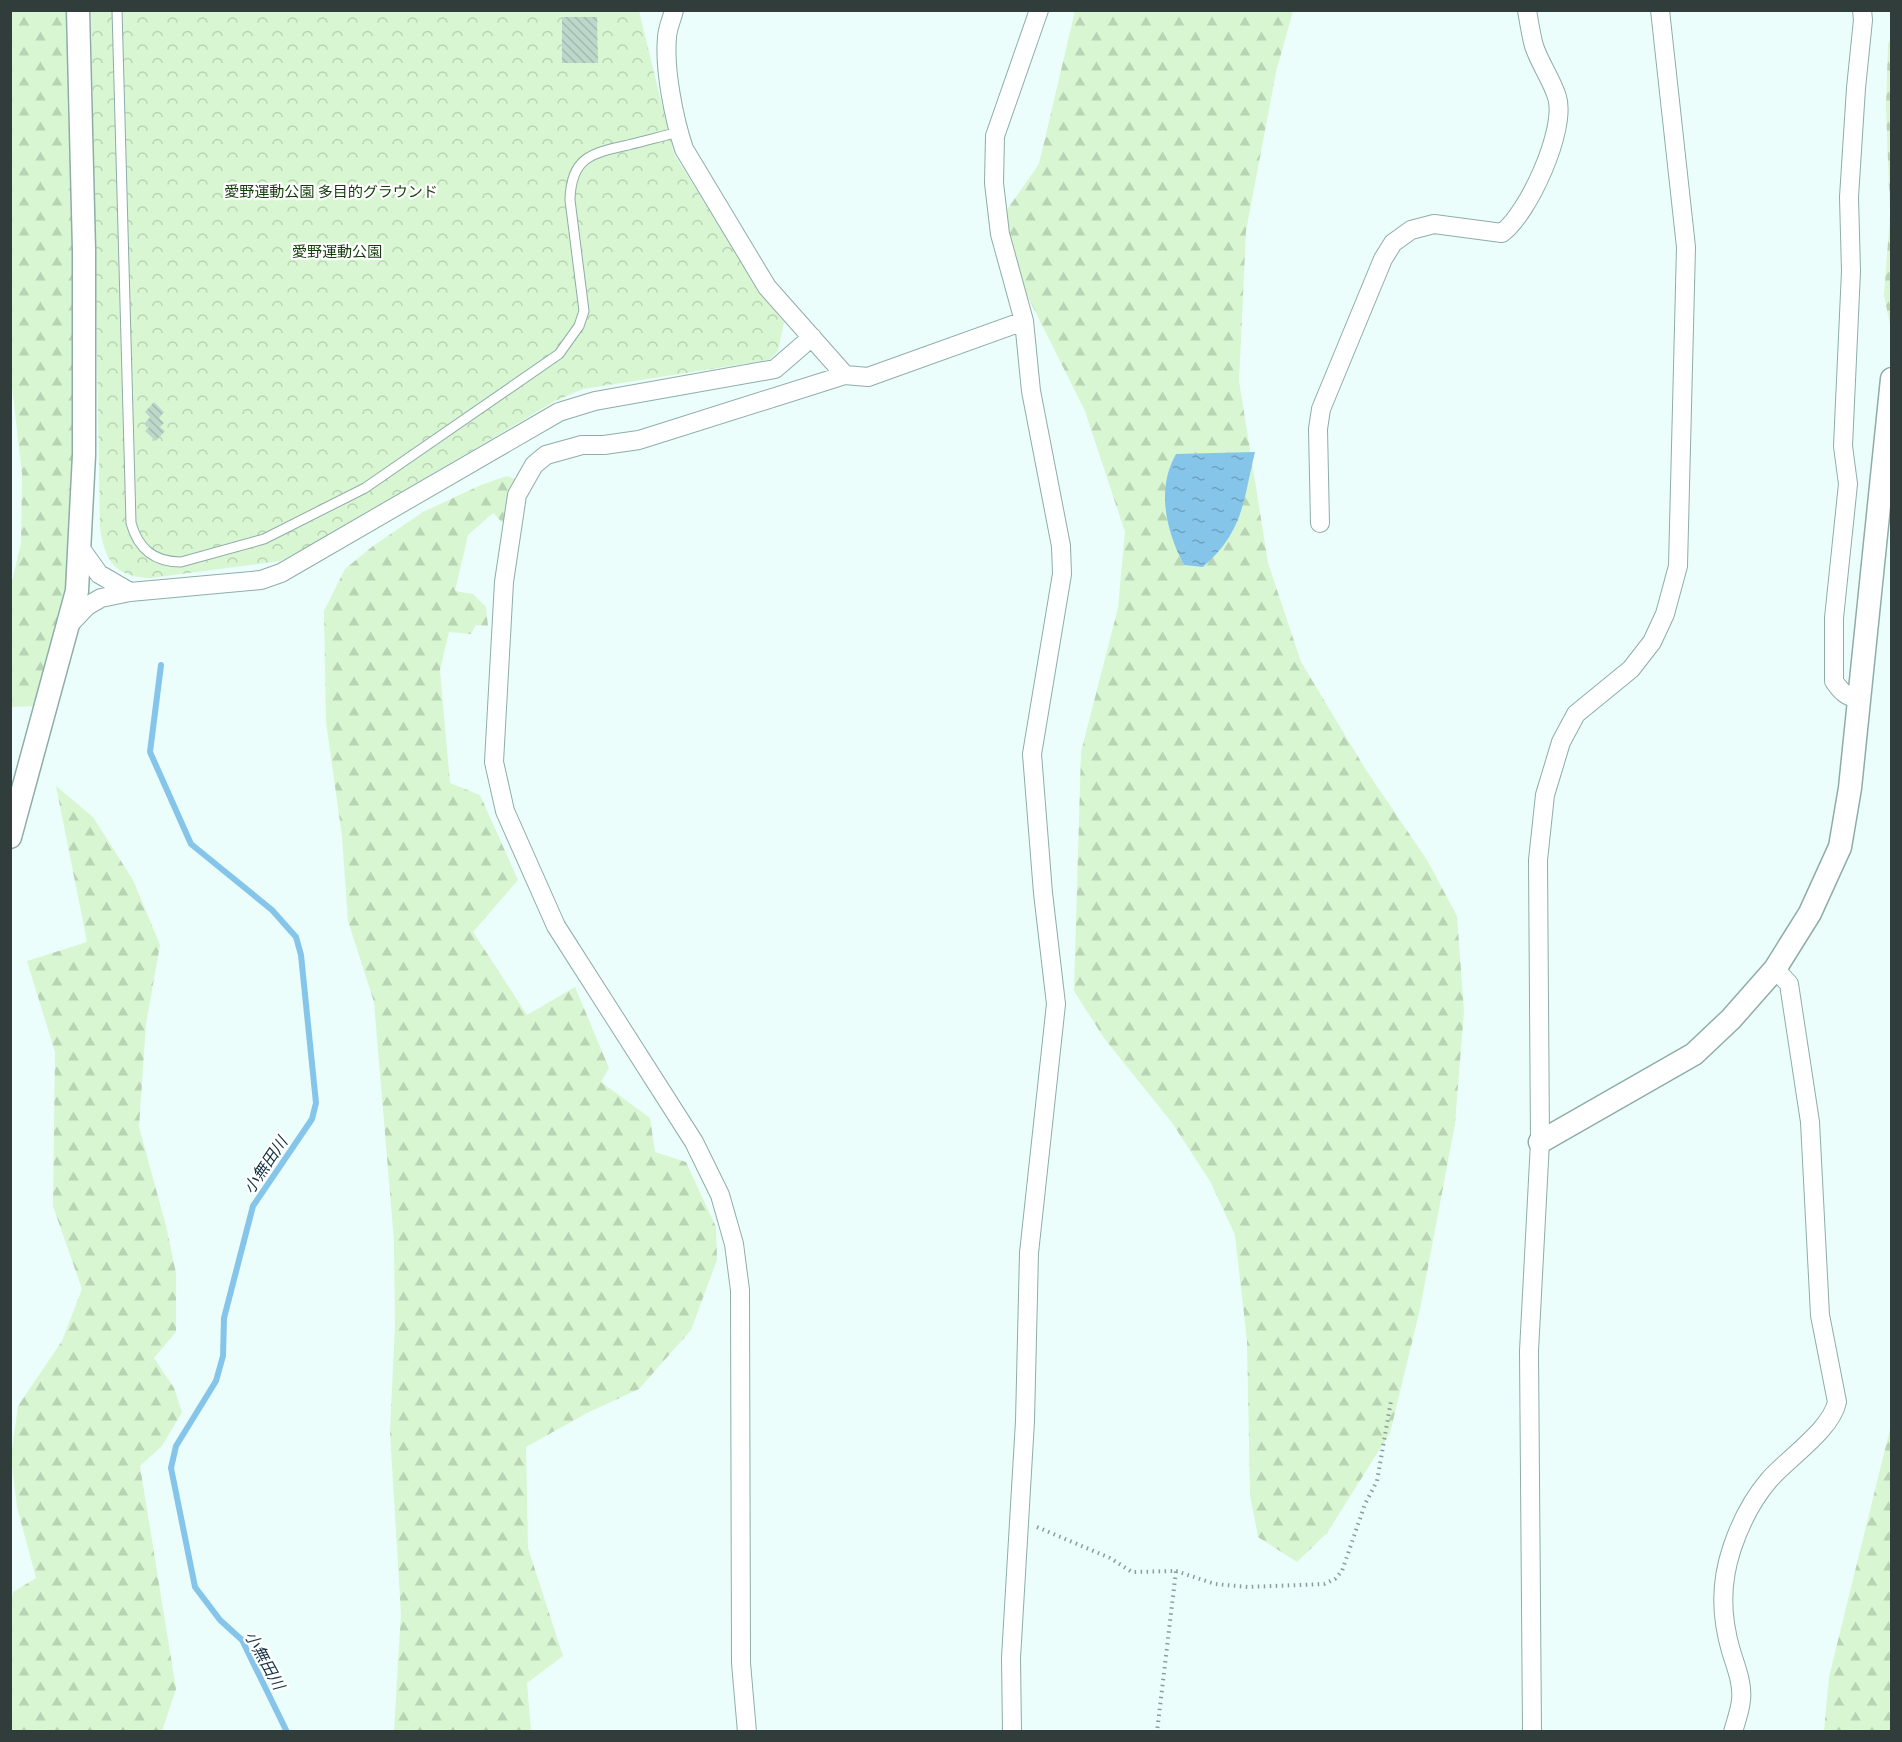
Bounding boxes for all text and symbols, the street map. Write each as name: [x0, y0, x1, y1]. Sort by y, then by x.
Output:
park label: 愛野運動公園 多目的グラウンド: [224, 180, 438, 203]
park label: 愛野運動公園: [292, 240, 382, 263]
water label: 小無田川: [237, 1130, 294, 1198]
water label: 小無田川: [239, 1626, 292, 1696]

